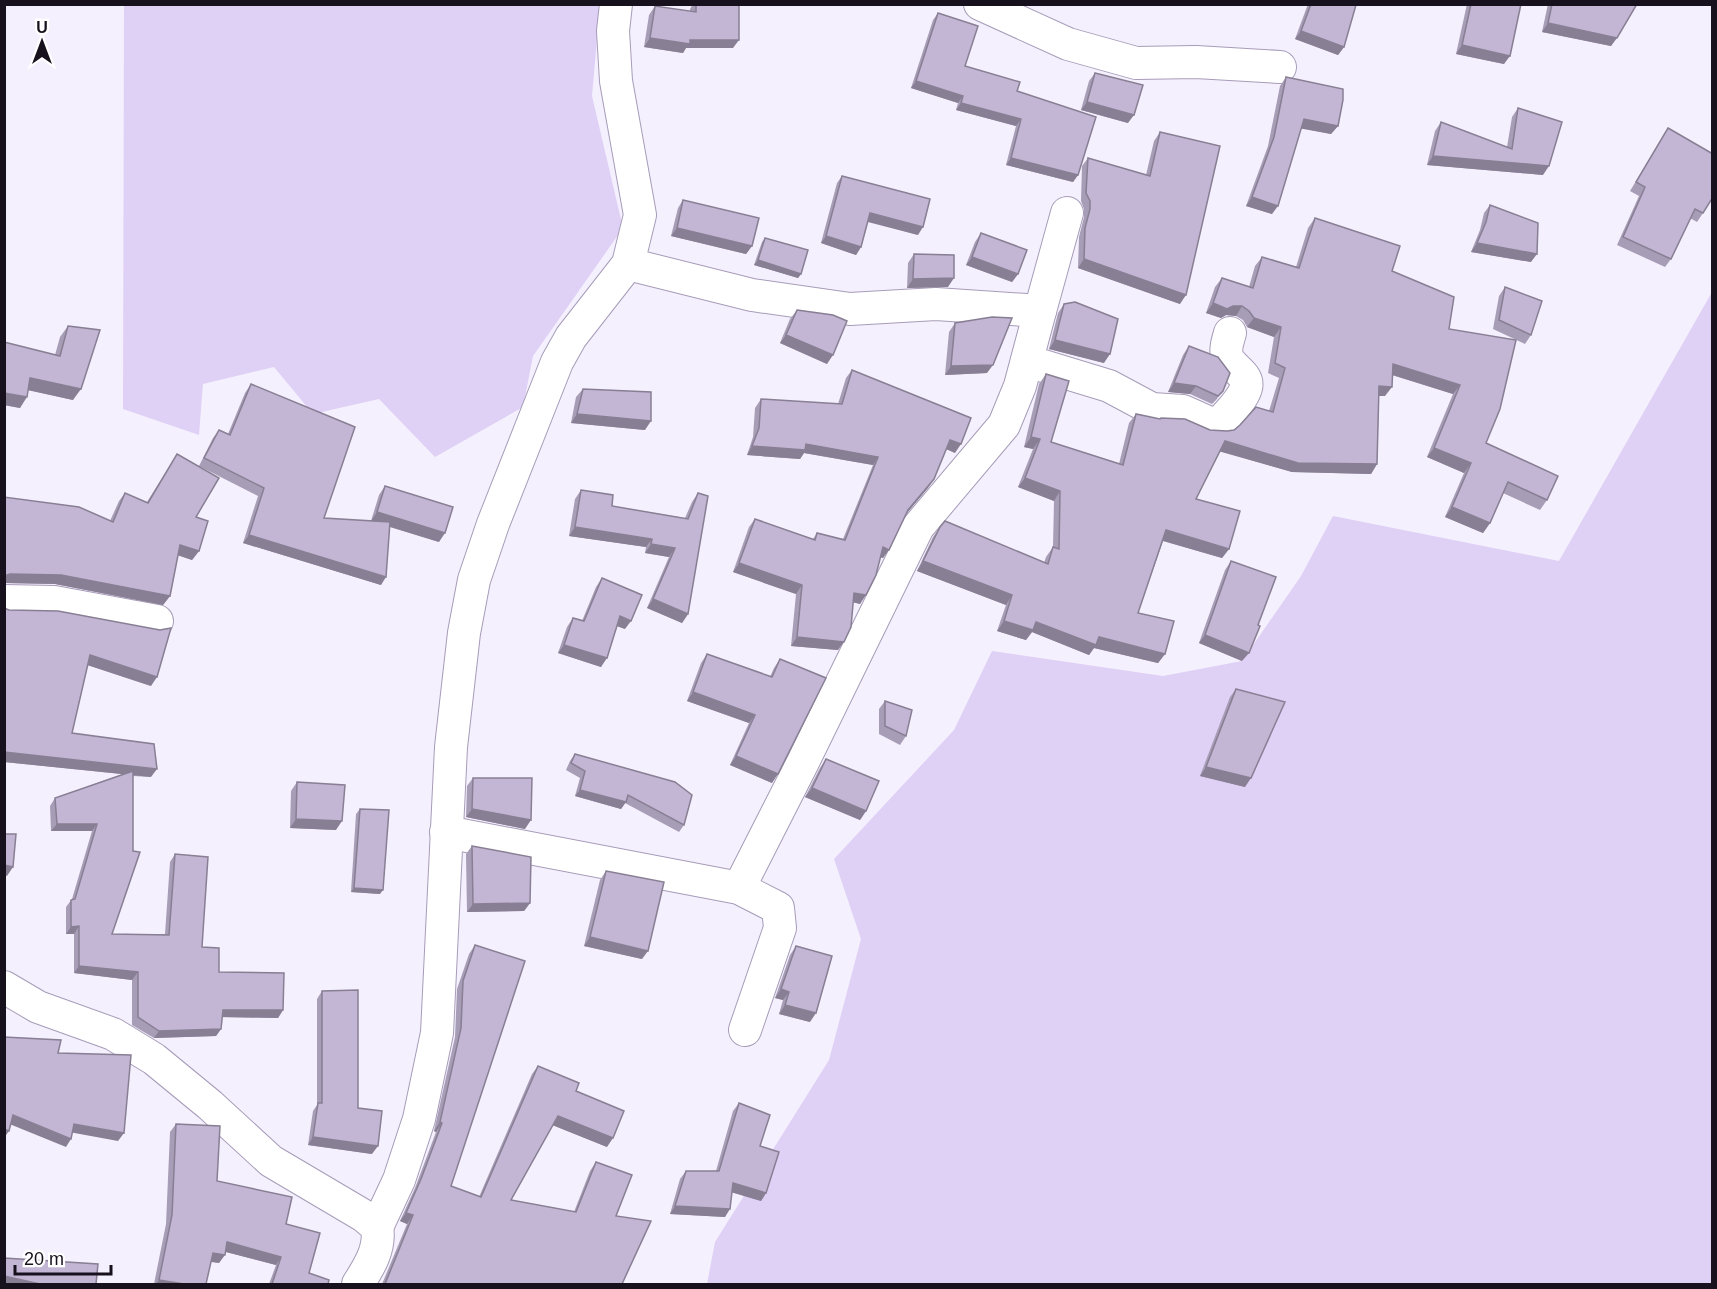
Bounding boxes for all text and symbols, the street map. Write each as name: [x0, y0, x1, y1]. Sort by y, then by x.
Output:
north arrow: [12, 12, 72, 72]
text: U: [36, 19, 48, 36]
scale bar: [15, 1238, 111, 1276]
text: 20 m: [24, 1249, 64, 1269]

